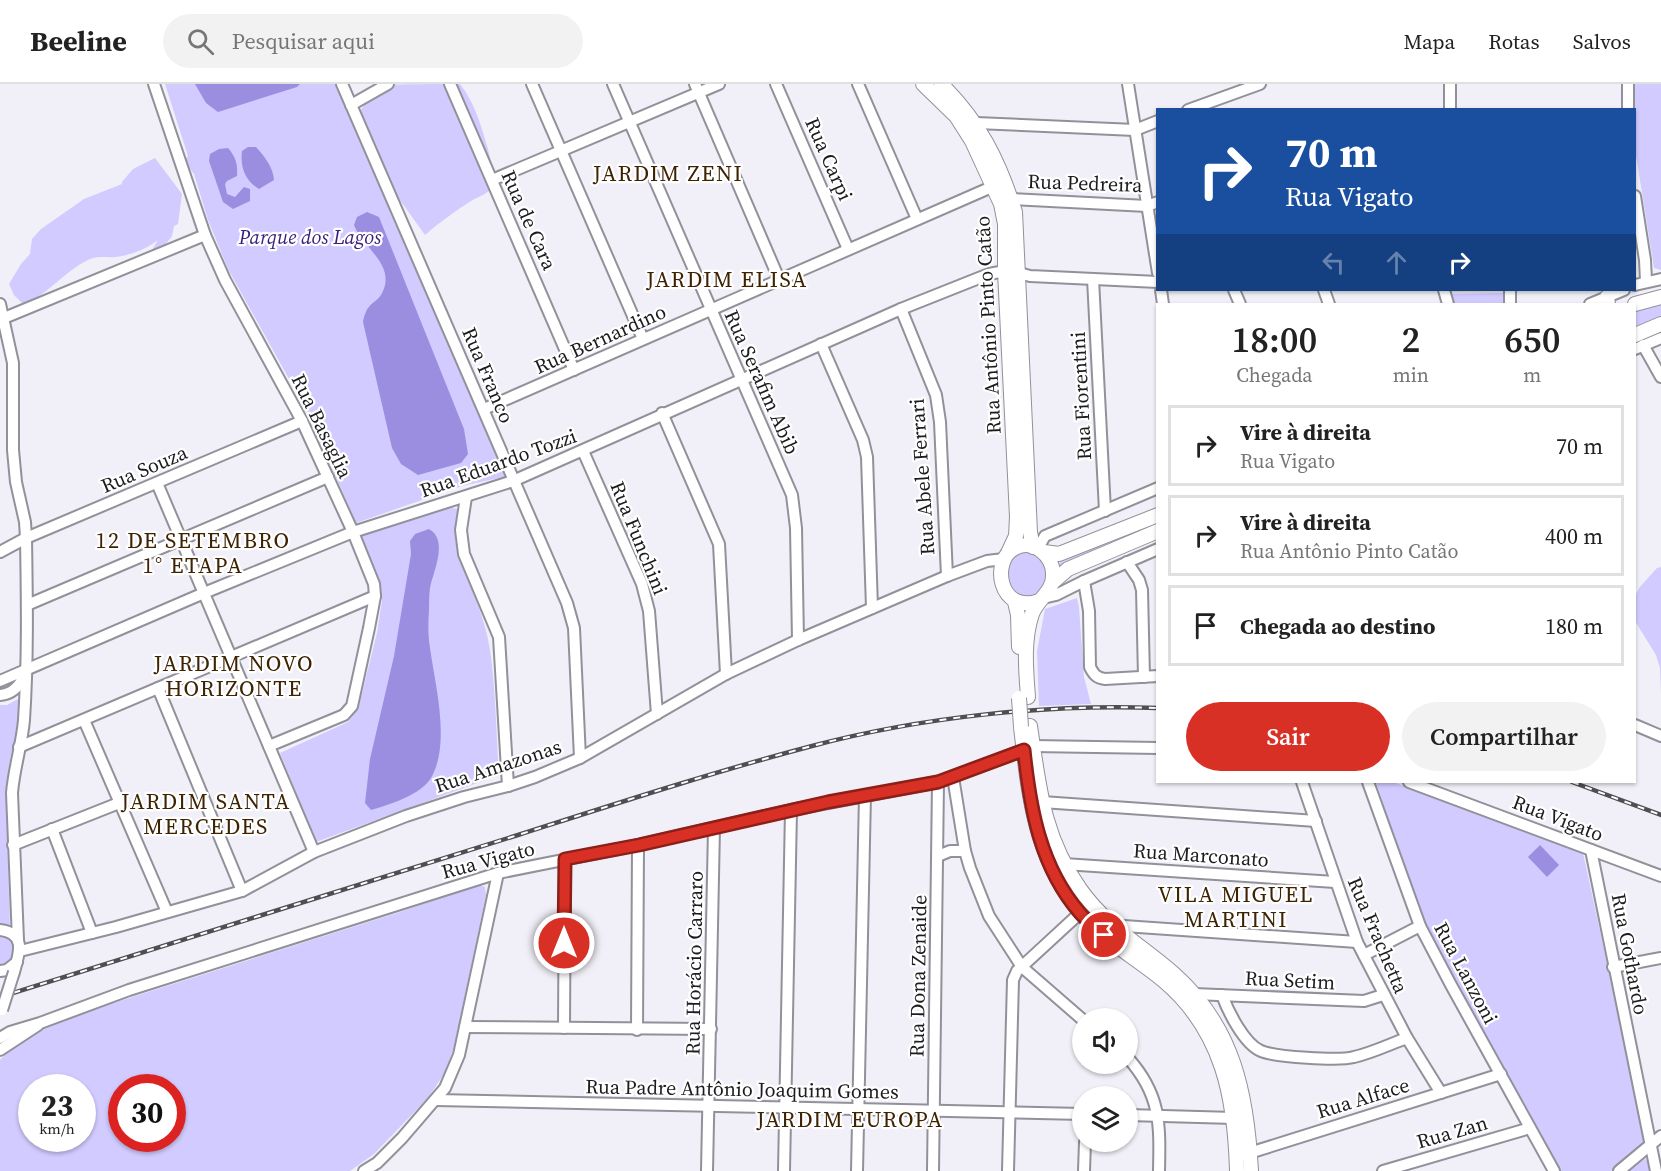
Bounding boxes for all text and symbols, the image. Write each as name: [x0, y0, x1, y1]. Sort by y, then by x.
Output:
search box: [163, 14, 583, 68]
text: Beeline: [30, 22, 127, 60]
icon: search: [184, 25, 217, 58]
text: Pesquisar aqui: [232, 26, 375, 56]
text: Mapa: [1404, 27, 1455, 56]
text: Rotas: [1488, 27, 1540, 56]
text: Salvos: [1573, 27, 1631, 56]
street label: Rua Carpi: [798, 113, 860, 205]
text: 70 m: [1285, 123, 1378, 181]
icon: right: [1186, 132, 1264, 210]
district label: JARDIM ZENI: [592, 158, 743, 188]
street label: Rua de Cara: [495, 166, 564, 275]
street label: Rua Pedreira: [1027, 167, 1144, 199]
text: Rua Vigato: [1285, 178, 1413, 215]
street label: Rua Antônio Pinto Catão: [968, 215, 1008, 435]
park label: Parque dos Lagos: [238, 223, 382, 251]
icon: left: [1317, 246, 1350, 279]
icon: ahead: [1380, 246, 1413, 279]
icon: right: [1443, 246, 1476, 279]
district label: JARDIM ELISA: [645, 264, 808, 294]
street label: Rua Bernardino: [530, 297, 670, 381]
street label: Rua Serafim Abib: [718, 305, 806, 459]
text: 18:00: [1232, 315, 1317, 364]
text: 2: [1401, 315, 1420, 364]
text: 650: [1504, 315, 1560, 364]
street label: Rua Franco: [455, 323, 521, 427]
street label: Rua Fiorentini: [1064, 331, 1098, 461]
text: Chegada: [1236, 361, 1313, 389]
text: min: [1393, 361, 1429, 389]
text: m: [1523, 361, 1541, 389]
street label: Rua Basaglia: [285, 369, 360, 484]
street label: Rua Abele Ferrari: [903, 398, 941, 556]
text: Vire à direita: [1240, 417, 1371, 447]
street label: Rua Eduardo Tozzi: [416, 422, 580, 504]
icon: right: [1189, 429, 1222, 462]
text: 70 m: [1556, 431, 1603, 461]
street label: Rua Souza: [97, 438, 192, 500]
text: Rua Vigato: [1240, 447, 1335, 475]
street label: Rua Funchini: [604, 477, 674, 599]
text: Vire à direita: [1240, 507, 1371, 537]
icon: right: [1189, 519, 1222, 552]
text: 400 m: [1545, 521, 1603, 551]
district label: 12 DE SETEMBRO 1° ETAPA: [96, 525, 290, 580]
text: Rua Antônio Pinto Catão: [1240, 537, 1458, 565]
icon: arrive: [1189, 609, 1222, 642]
text: Chegada ao destino: [1240, 611, 1435, 641]
text: 180 m: [1545, 611, 1603, 641]
district label: JARDIM NOVO HORIZONTE: [153, 648, 314, 703]
button: Sair: [1186, 702, 1390, 771]
button: Compartilhar: [1402, 702, 1606, 771]
street label: Rua Amazonas: [431, 732, 565, 800]
district label: JARDIM SANTA MERCEDES: [120, 786, 291, 841]
street label: Rua Vigato: [1509, 788, 1607, 848]
street label: Rua Vigato: [438, 834, 538, 886]
street label: Rua Marconato: [1132, 836, 1270, 874]
street label: Rua Horácio Carraro: [678, 871, 710, 1055]
street label: Rua Frachetta: [1341, 872, 1415, 998]
district label: VILA MIGUEL MARTINI: [1158, 879, 1314, 934]
street label: Rua Gothardo: [1605, 891, 1655, 1017]
street label: Rua Dona Zenaide: [903, 895, 933, 1057]
pin: [1078, 909, 1129, 960]
position arrow: [532, 911, 596, 975]
street label: Rua Lanzoni: [1427, 917, 1505, 1029]
icon: arrive: [1087, 918, 1120, 951]
street label: Rua Setim: [1244, 964, 1336, 996]
map controls: [1072, 1008, 1138, 1152]
button: sound: [1072, 1008, 1138, 1074]
street label: Rua Alface: [1313, 1071, 1413, 1125]
street label: Rua Padre Antônio Joaquim Gomes: [585, 1072, 899, 1106]
speed limit sign: 30: [108, 1074, 186, 1152]
text: 23: [41, 1085, 73, 1126]
button: layers: [1072, 1086, 1138, 1152]
district label: JARDIM EUROPA: [755, 1104, 944, 1134]
street label: Rua Zan: [1413, 1109, 1491, 1155]
text: km/h: [39, 1118, 75, 1139]

